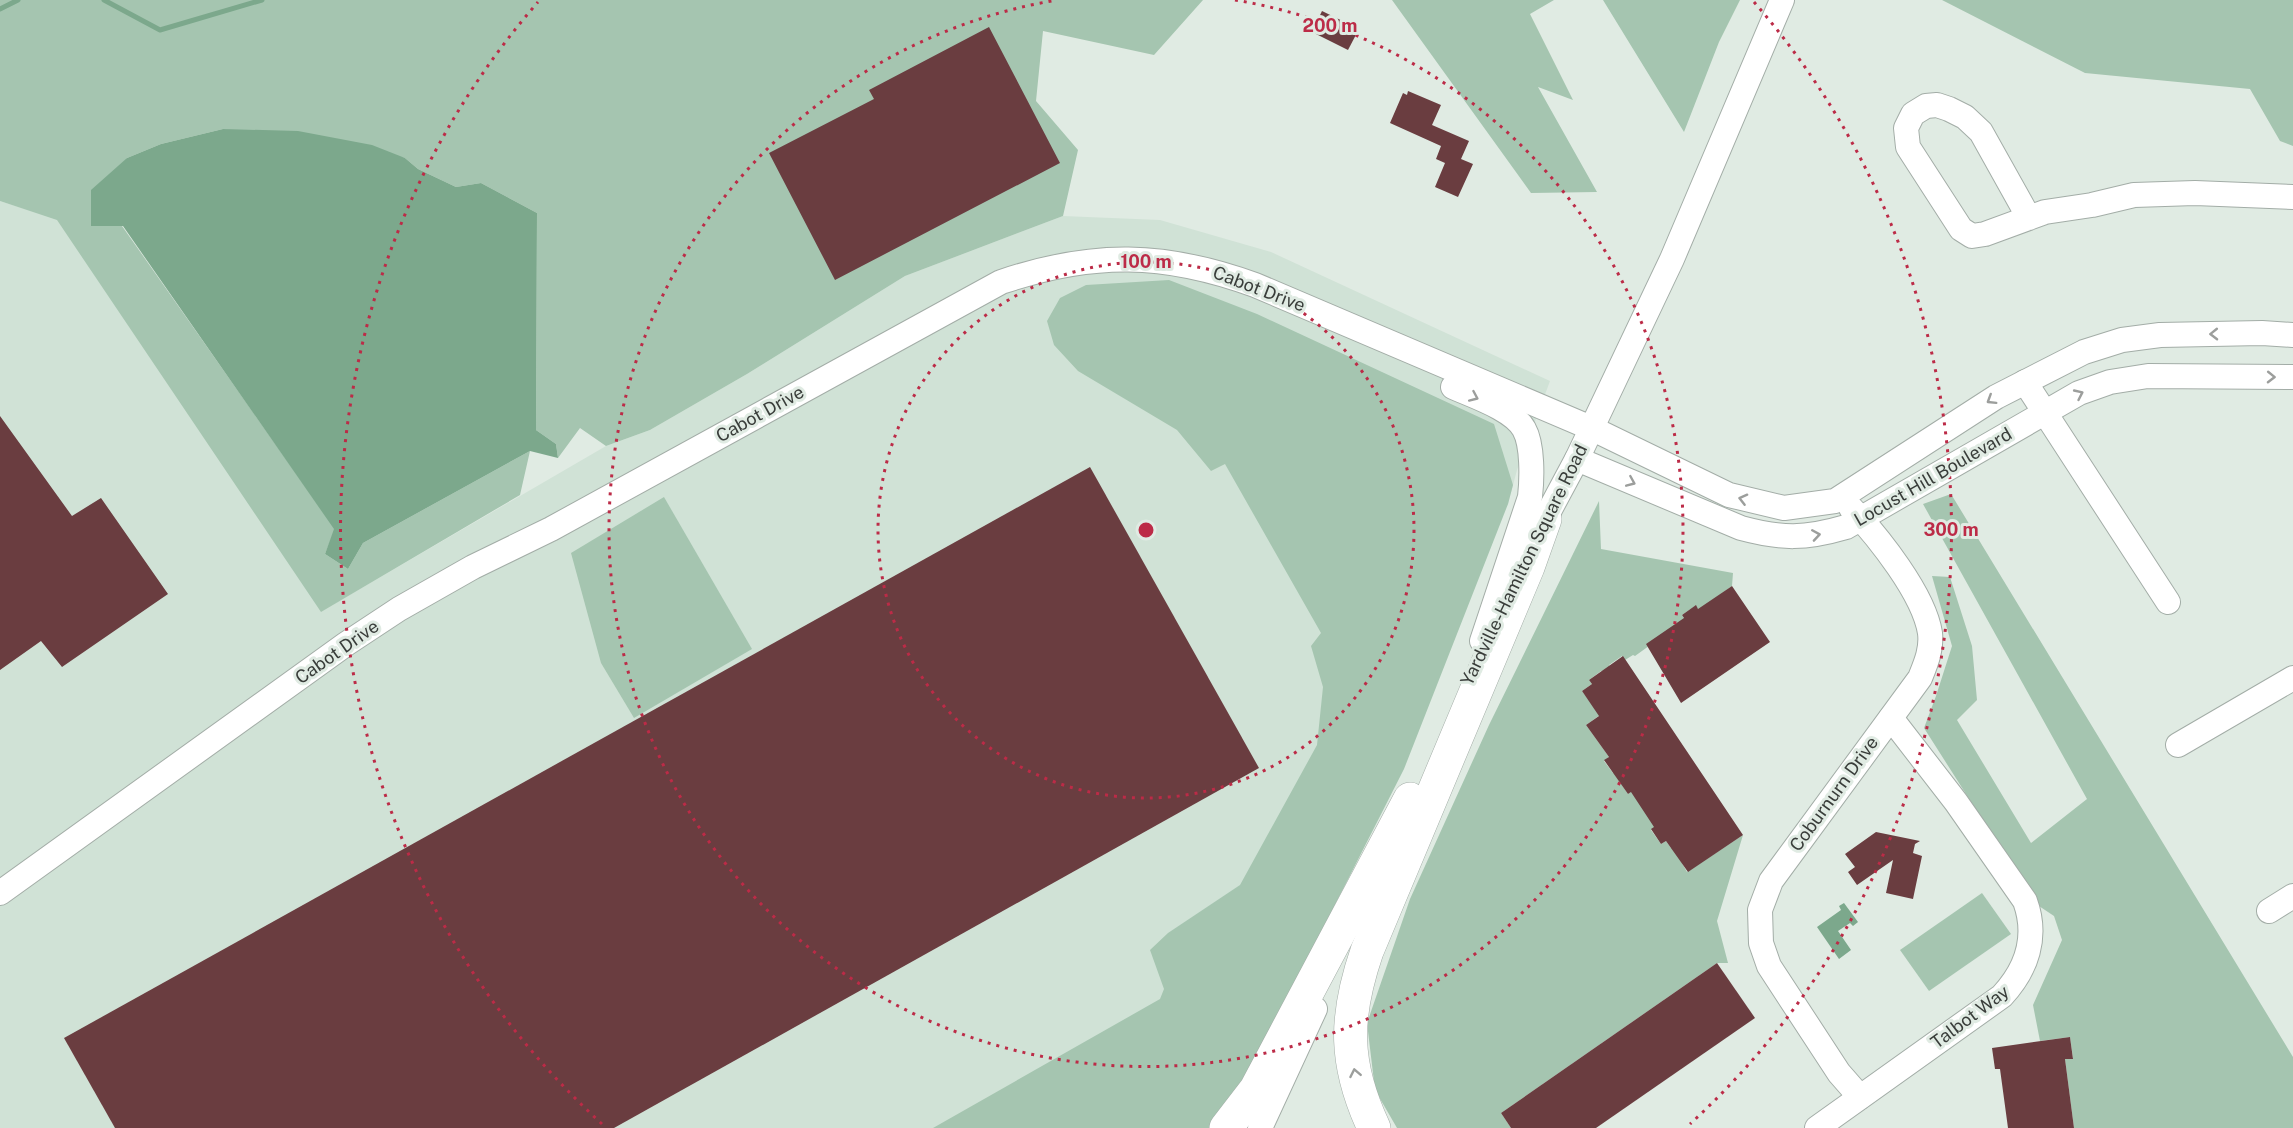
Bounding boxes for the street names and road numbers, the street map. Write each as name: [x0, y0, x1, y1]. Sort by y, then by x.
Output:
street label: Cabot Drive: [1210, 261, 1308, 316]
street label: Cabot Drive: [712, 381, 807, 446]
street label: Locust Hill Boulevard: [1850, 423, 2015, 530]
street label: Yardville-Hamilton Square Road: [1456, 441, 1591, 689]
street label: Cabot Drive: [291, 615, 383, 688]
street label: Coburnurn Drive: [1785, 732, 1882, 855]
street label: Talbot Way: [1927, 980, 2013, 1053]

